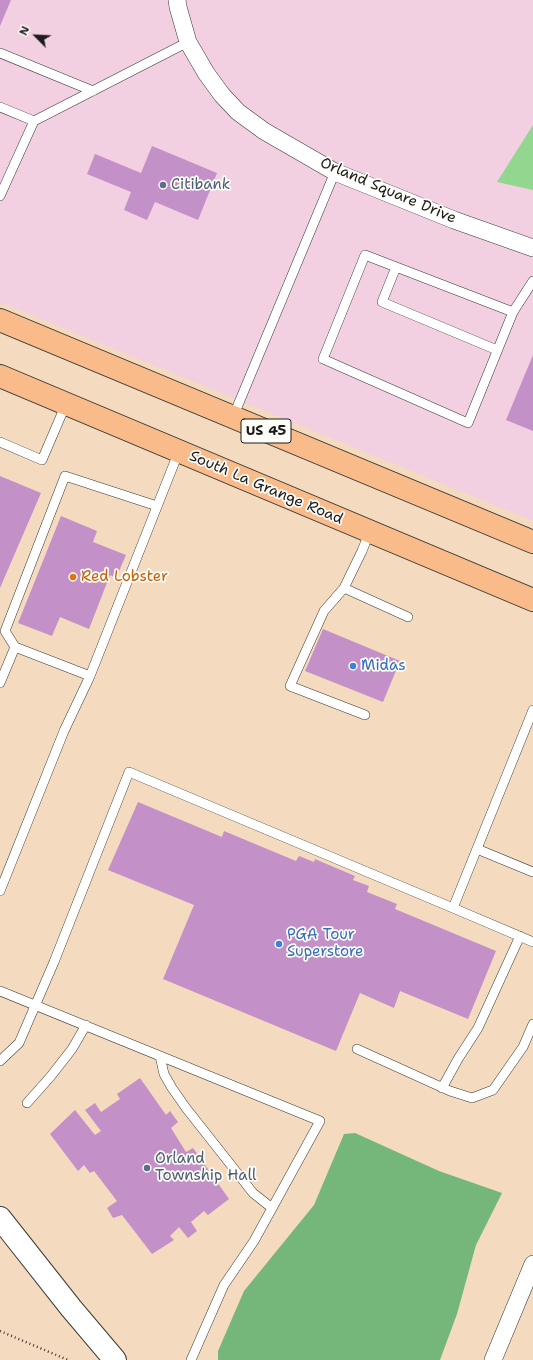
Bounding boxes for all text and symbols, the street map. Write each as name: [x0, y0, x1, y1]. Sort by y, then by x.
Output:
north arrow: [16, 16, 56, 56]
text: N: [16, 24, 33, 38]
street label: Orland Square Drive: [317, 154, 459, 228]
place label: Citibank: [171, 176, 230, 194]
marker: Citibank: [158, 180, 168, 190]
road number: US 45: [241, 419, 291, 443]
street label: South La Grange Road: [186, 447, 346, 529]
place label: Red Lobster: [81, 568, 168, 586]
marker: Red Lobster: [68, 572, 78, 582]
place label: Midas: [361, 657, 406, 675]
marker: Midas: [348, 661, 358, 671]
place label: PGA Tour Superstore: [287, 926, 364, 961]
marker: PGA Tour Superstore: [274, 939, 284, 949]
place label: Orland Township Hall: [155, 1150, 257, 1185]
marker: Orland Township Hall: [142, 1163, 152, 1173]

